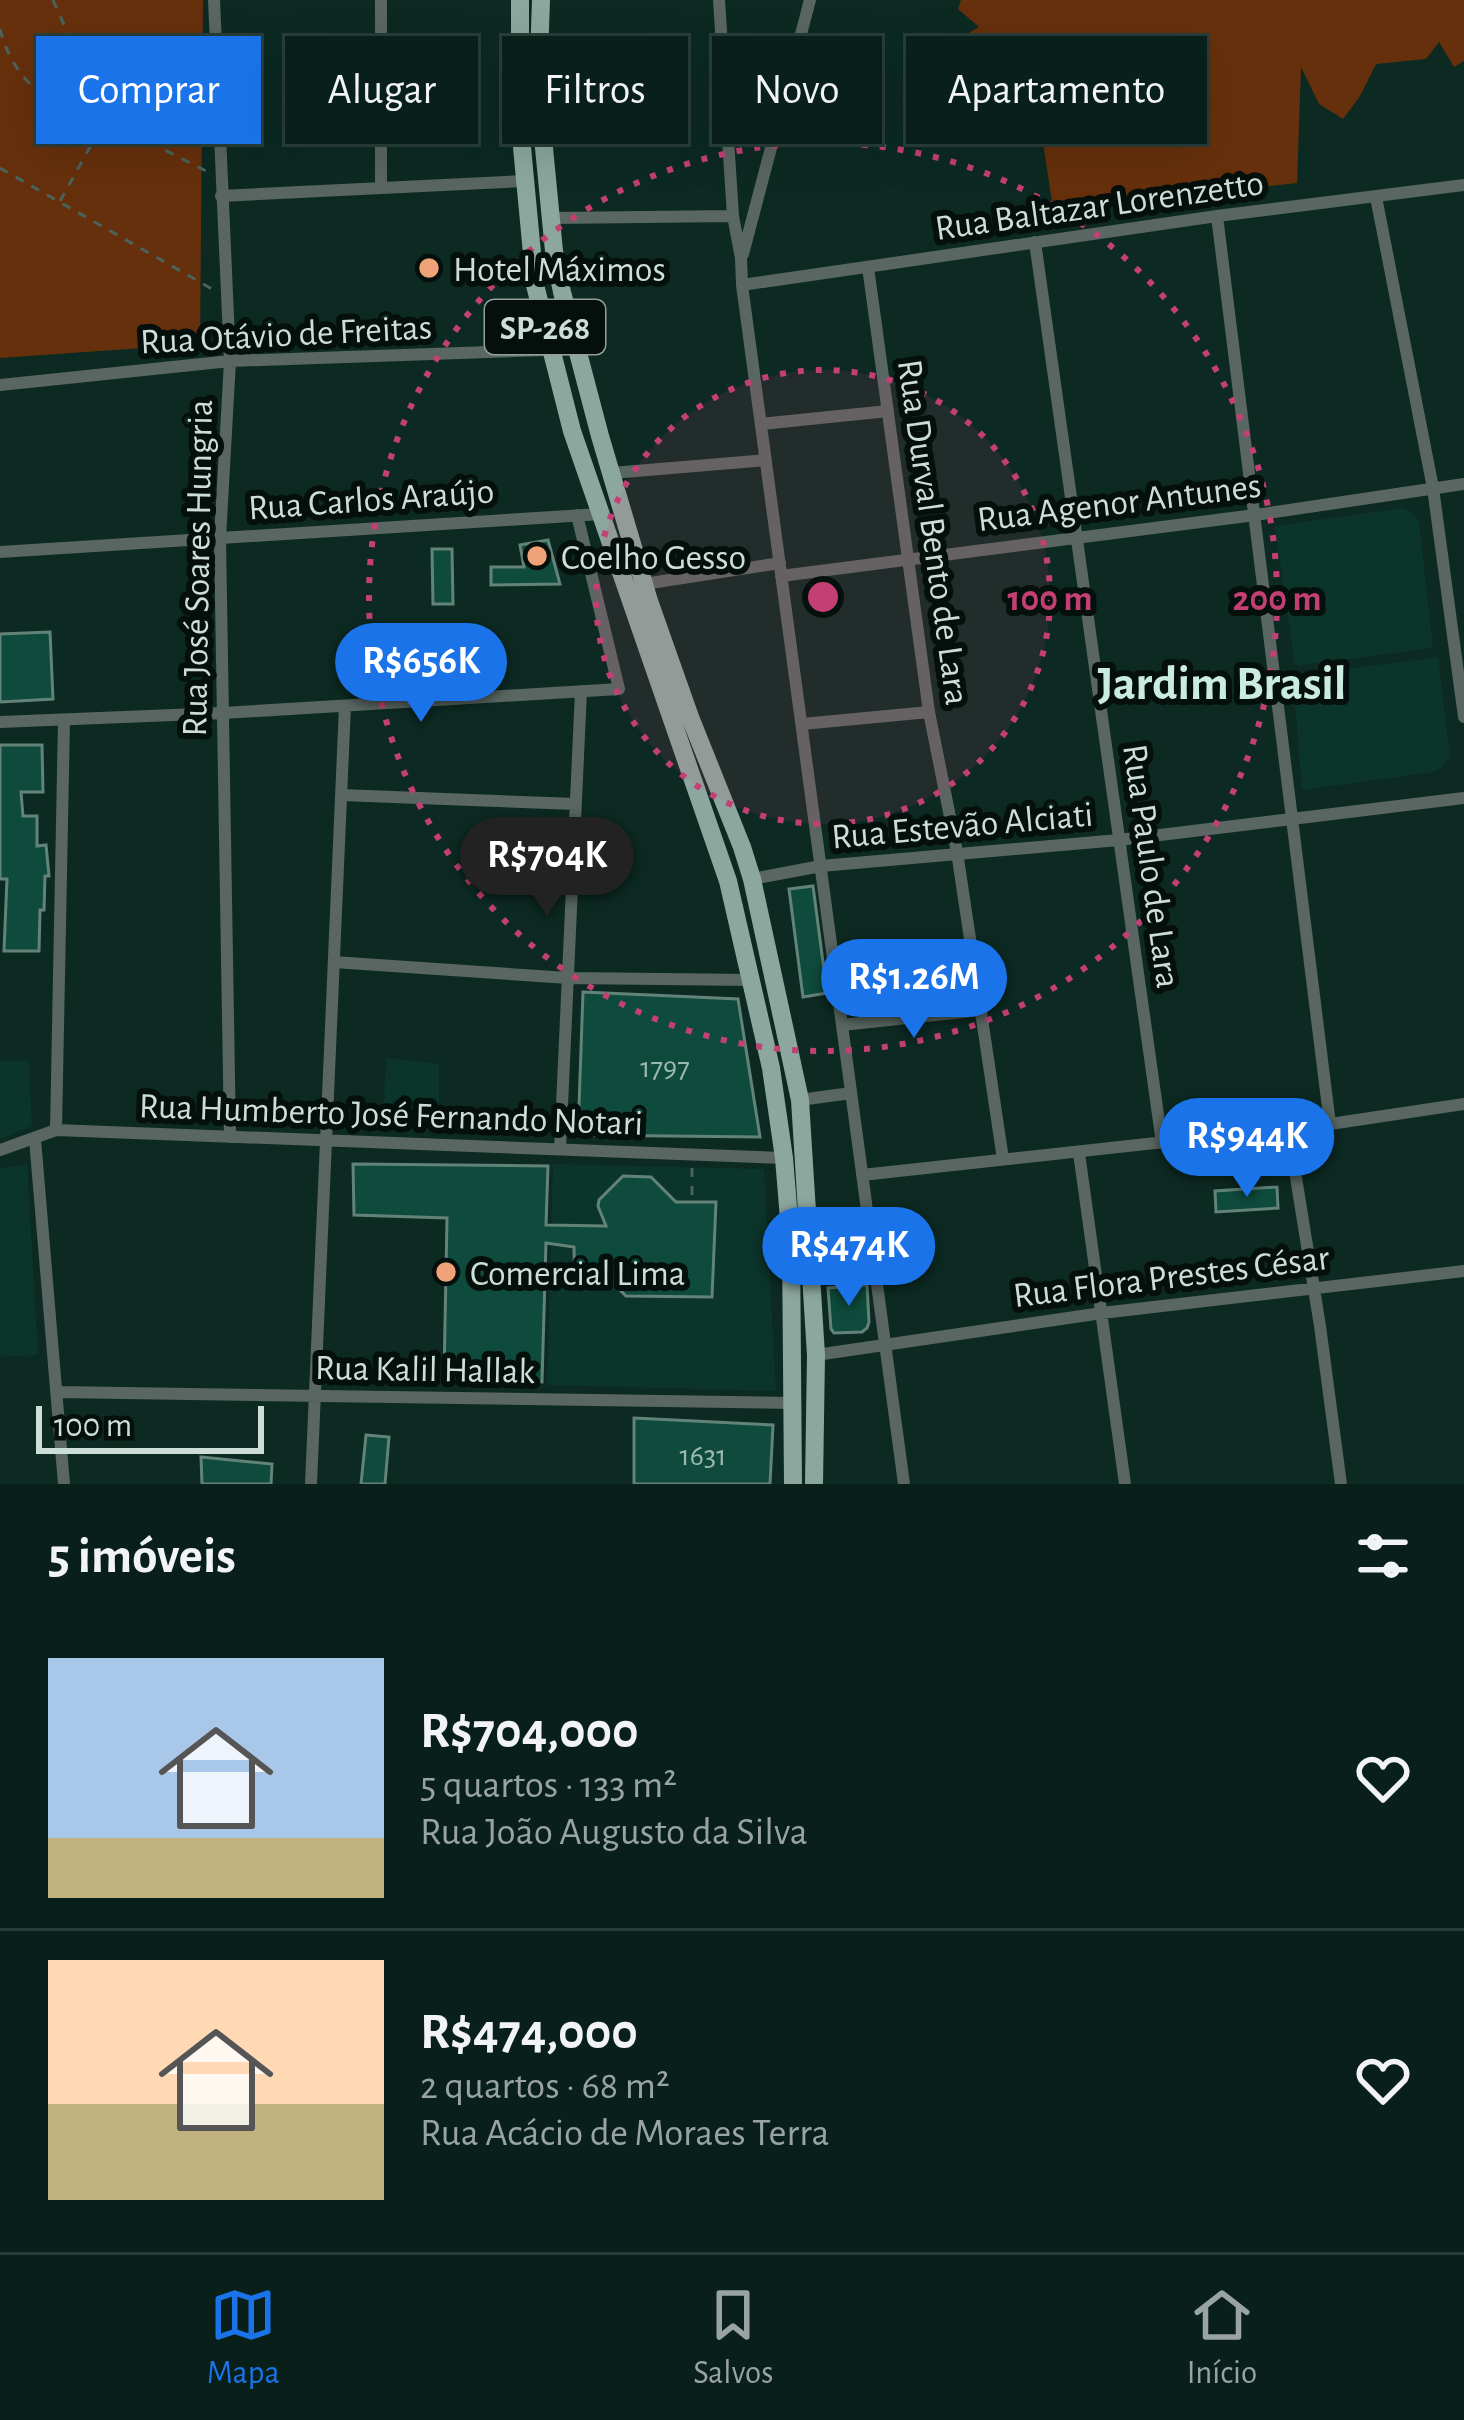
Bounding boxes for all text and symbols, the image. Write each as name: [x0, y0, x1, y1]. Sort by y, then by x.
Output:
chip: Comprar: [36, 36, 261, 144]
chip: Alugar: [285, 36, 478, 144]
chip: Filtros: [502, 36, 688, 144]
chip: Novo: [712, 36, 882, 144]
chip: Apartamento: [906, 36, 1207, 144]
street label: Rua Baltazar Lorenzetto: [933, 165, 1266, 247]
place label: Hotel Máximos: [453, 252, 666, 288]
marker: Hotel Máximos: [416, 255, 442, 281]
road number: SP-268: [485, 300, 605, 354]
street label: Rua Otávio de Freitas: [139, 309, 433, 361]
street label: Rua Durval Bento de Lara: [891, 357, 975, 707]
street label: Rua José Soares Hungria: [177, 399, 219, 737]
street label: Rua Agenor Antunes: [975, 468, 1263, 538]
street label: Rua Carlos Araújo: [247, 473, 495, 527]
place label: Coelho Gesso: [561, 540, 746, 576]
marker: Coelho Gesso: [524, 543, 550, 569]
centre of rings: [802, 576, 844, 618]
text: 100 m: [1008, 581, 1092, 617]
text: 200 m: [1233, 581, 1321, 617]
pin: R$656K: [323, 623, 519, 725]
text: R$656K: [362, 642, 480, 681]
district label: Jardim Brasil: [1098, 661, 1346, 709]
street label: Rua Paulo de Lara: [1116, 742, 1186, 990]
street label: Rua Estevão Alciati: [830, 797, 1094, 855]
pin: R$704K: [449, 817, 645, 919]
text: R$704K: [487, 836, 607, 875]
pin: R$1.26M: [803, 939, 1025, 1041]
text: R$1.26M: [848, 958, 980, 997]
house number: 1797: [640, 1053, 690, 1083]
street label: Rua Humberto José Fernando Notari: [138, 1088, 644, 1142]
pin: R$944K: [1149, 1098, 1345, 1200]
text: R$944K: [1186, 1117, 1308, 1156]
pin: R$474K: [751, 1207, 947, 1309]
text: R$474K: [789, 1226, 909, 1265]
street label: Rua Flora Prestes César: [1011, 1240, 1332, 1314]
place label: Comercial Lima: [470, 1256, 685, 1292]
marker: Comercial Lima: [433, 1259, 459, 1285]
street label: Rua Kalil Hallak: [315, 1350, 536, 1390]
scale bar: [36, 1400, 264, 1453]
text: 100 m: [54, 1410, 132, 1443]
house number: 1631: [679, 1441, 727, 1471]
icon: filters: [1350, 1523, 1416, 1589]
text: 5 imóveis: [48, 1531, 236, 1582]
icon: home: [144, 1706, 288, 1850]
text: R$704,000: [420, 1706, 639, 1757]
icon: heart: [1350, 1745, 1416, 1811]
text: 5 quartos · 133 m²: [420, 1766, 677, 1805]
text: Rua João Augusto da Silva: [420, 1813, 808, 1852]
text: R$474,000: [420, 2007, 638, 2058]
icon: home: [144, 2008, 288, 2152]
icon: heart: [1350, 2047, 1416, 2113]
text: 2 quartos · 68 m²: [420, 2067, 670, 2106]
text: Rua Acácio de Moraes Terra: [420, 2114, 829, 2153]
tab: Mapa: [207, 2282, 280, 2394]
tab: Salvos: [693, 2282, 773, 2394]
tab: Início: [1187, 2282, 1257, 2394]

